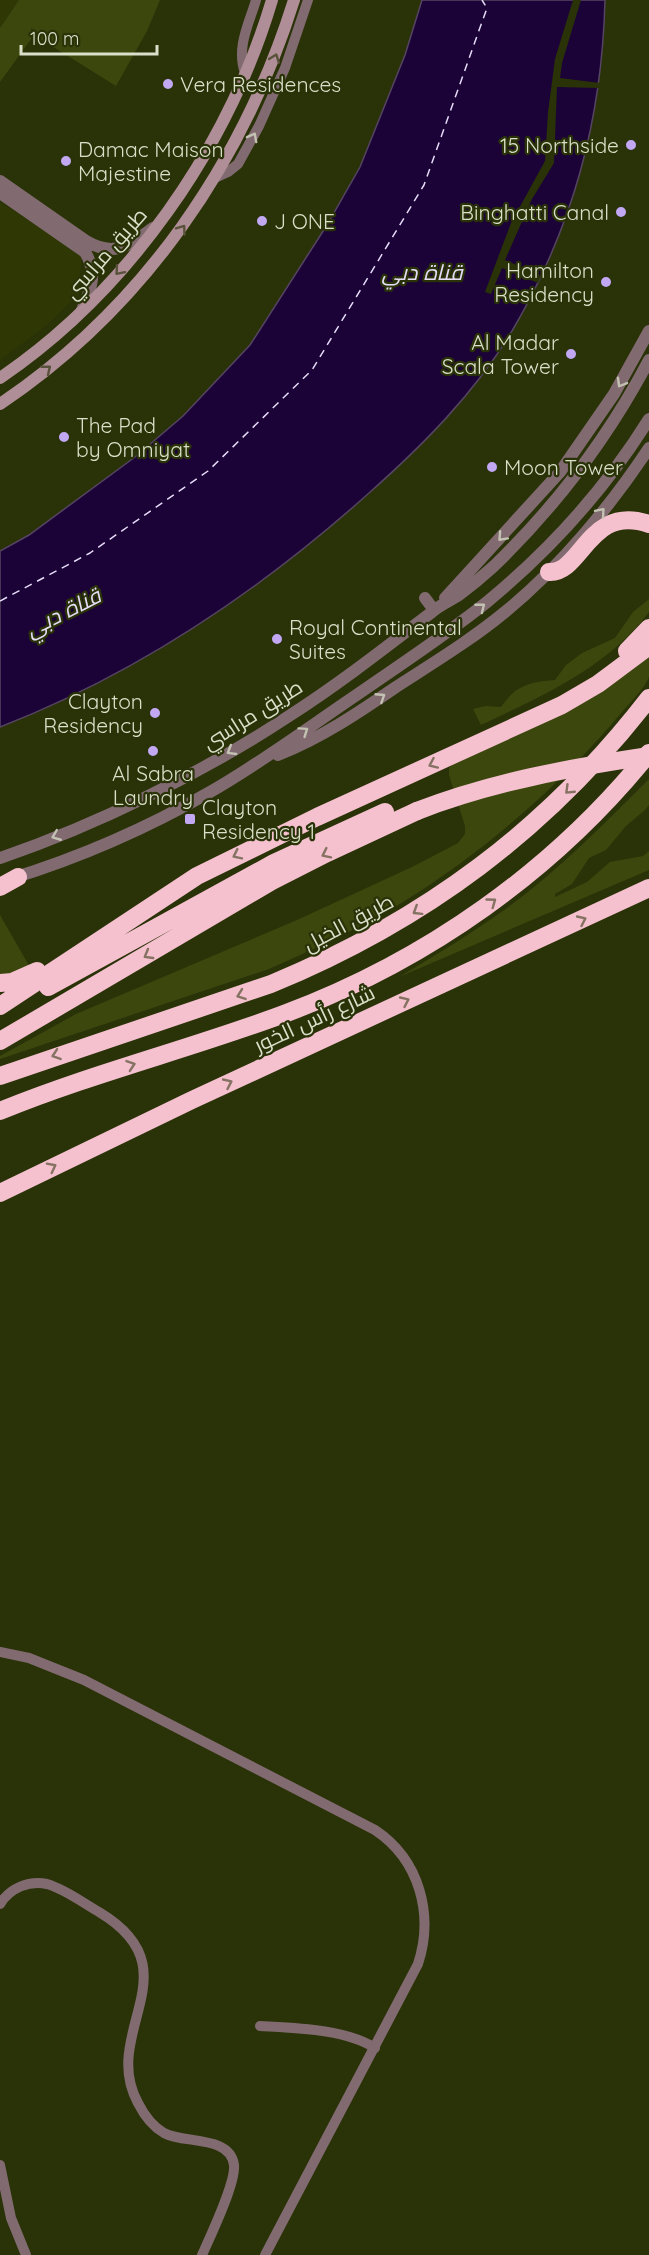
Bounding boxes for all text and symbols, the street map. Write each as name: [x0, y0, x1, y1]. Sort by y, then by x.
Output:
scale bar: [21, 18, 158, 56]
text: 100 m: [30, 27, 79, 50]
one-way arrow: [267, 53, 280, 64]
place label: Vera Residences: [180, 71, 341, 97]
marker: Vera Residences: [161, 77, 175, 91]
one-way arrow: [246, 132, 257, 143]
place label: 15 Northside: [500, 132, 619, 158]
place label: Damac Maison Majestine: [78, 136, 224, 186]
marker: 15 Northside: [624, 138, 638, 152]
marker: Damac Maison Majestine: [59, 154, 73, 168]
place label: Binghatti Canal: [460, 199, 609, 225]
street label: طريق مراسي: [58, 202, 154, 306]
marker: Binghatti Canal: [614, 205, 628, 219]
place label: J ONE: [274, 208, 335, 234]
marker: J ONE: [255, 214, 269, 228]
one-way arrow: [174, 224, 185, 235]
place label: Hamilton Residency: [494, 257, 594, 307]
water label: قناة دبي: [381, 258, 464, 290]
one-way arrow: [115, 264, 126, 274]
marker: Hamilton Residency: [599, 275, 613, 289]
place label: Al Madar Scala Tower: [442, 329, 559, 379]
marker: Al Madar Scala Tower: [564, 347, 578, 361]
one-way arrow: [40, 365, 51, 376]
one-way arrow: [617, 377, 628, 387]
place label: The Pad by Omniyat: [76, 412, 190, 462]
marker: The Pad by Omniyat: [57, 430, 71, 444]
place label: Moon Tower: [504, 454, 623, 480]
marker: Moon Tower: [485, 460, 499, 474]
one-way arrow: [594, 508, 605, 519]
one-way arrow: [498, 530, 509, 540]
water label: قناة دبي: [21, 580, 109, 646]
one-way arrow: [474, 603, 485, 614]
place label: Royal Continental Suites: [289, 614, 462, 664]
marker: Royal Continental Suites: [270, 632, 284, 646]
street label: طريق مراسي: [197, 673, 308, 758]
place label: Clayton Residency: [43, 688, 143, 738]
one-way arrow: [375, 693, 385, 705]
marker: Clayton Residency: [148, 706, 162, 720]
one-way arrow: [297, 727, 308, 738]
marker: Al Sabra Laundry: [146, 744, 160, 758]
one-way arrow: [227, 744, 237, 755]
one-way arrow: [428, 757, 439, 769]
place label: Al Sabra Laundry: [112, 760, 194, 810]
one-way arrow: [566, 783, 576, 794]
place label: Clayton Residency 1: [202, 794, 315, 844]
marker: Clayton Residency 1: [183, 812, 197, 826]
one-way arrow: [51, 829, 62, 841]
one-way arrow: [321, 846, 332, 858]
one-way arrow: [232, 848, 243, 860]
street label: طريق الخيل: [298, 887, 398, 958]
one-way arrow: [486, 898, 497, 909]
one-way arrow: [413, 903, 423, 915]
one-way arrow: [576, 915, 587, 927]
one-way arrow: [144, 947, 154, 959]
street label: شارع رأس الخور: [248, 979, 379, 1060]
one-way arrow: [236, 987, 247, 1000]
one-way arrow: [399, 996, 410, 1008]
one-way arrow: [51, 1048, 62, 1061]
one-way arrow: [125, 1059, 136, 1072]
one-way arrow: [222, 1079, 233, 1091]
one-way arrow: [46, 1163, 57, 1174]

